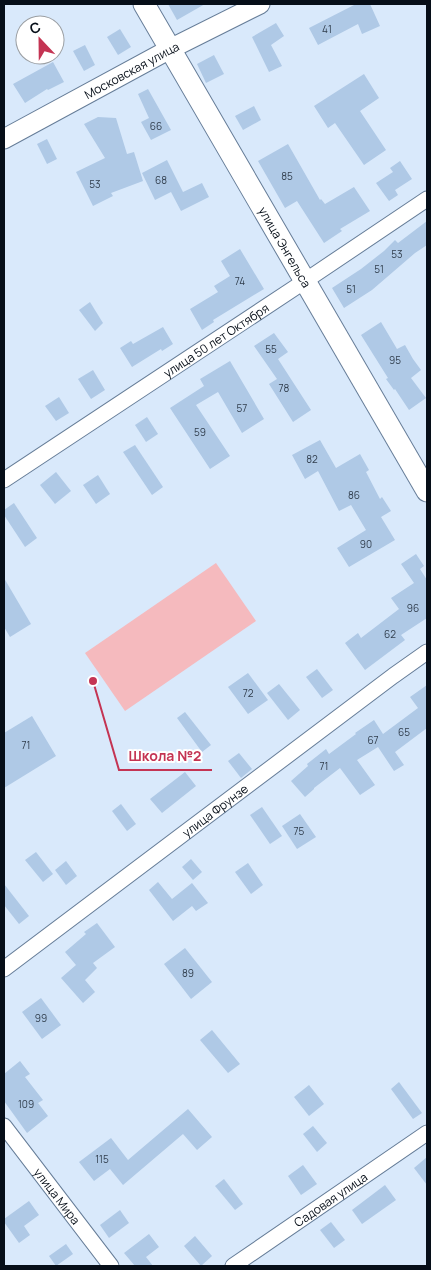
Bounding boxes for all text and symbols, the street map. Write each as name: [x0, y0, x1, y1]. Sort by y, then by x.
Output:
north arrow: [15, 15, 65, 65]
text: С: [27, 17, 43, 38]
house number: 41: [322, 22, 332, 36]
street label: Московская улица: [81, 37, 182, 103]
house number: 66: [150, 119, 162, 133]
house number: 85: [281, 169, 293, 183]
house number: 68: [155, 173, 167, 187]
house number: 53: [89, 177, 101, 191]
street label: улица Энгельса: [255, 203, 315, 291]
house number: 53: [391, 247, 403, 261]
house number: 51: [374, 262, 384, 276]
house number: 74: [235, 274, 245, 288]
house number: 51: [346, 282, 356, 296]
street label: улица 50 лет Октября: [160, 299, 272, 381]
house number: 55: [265, 342, 277, 356]
house number: 95: [389, 353, 401, 367]
house number: 78: [279, 381, 290, 395]
house number: 57: [237, 401, 247, 415]
house number: 59: [194, 425, 206, 439]
house number: 82: [306, 452, 318, 466]
house number: 86: [348, 488, 360, 502]
house number: 90: [360, 537, 372, 551]
house number: 96: [407, 601, 419, 615]
house number: 62: [384, 627, 396, 641]
house number: 72: [243, 686, 254, 700]
house number: 65: [398, 725, 410, 739]
house number: 67: [367, 733, 379, 747]
house number: 71: [22, 738, 30, 752]
callout: Школа №2: [119, 741, 212, 770]
text: Школа №2: [129, 746, 201, 765]
house number: 71: [320, 759, 328, 773]
street label: улица Фрунзе: [179, 780, 251, 841]
house number: 75: [294, 824, 305, 838]
house number: 89: [182, 966, 194, 980]
house number: 99: [35, 1011, 47, 1025]
house number: 109: [18, 1097, 34, 1111]
house number: 115: [95, 1152, 109, 1166]
street label: улица Мира: [30, 1164, 85, 1228]
street label: Садовая улица: [290, 1168, 370, 1231]

